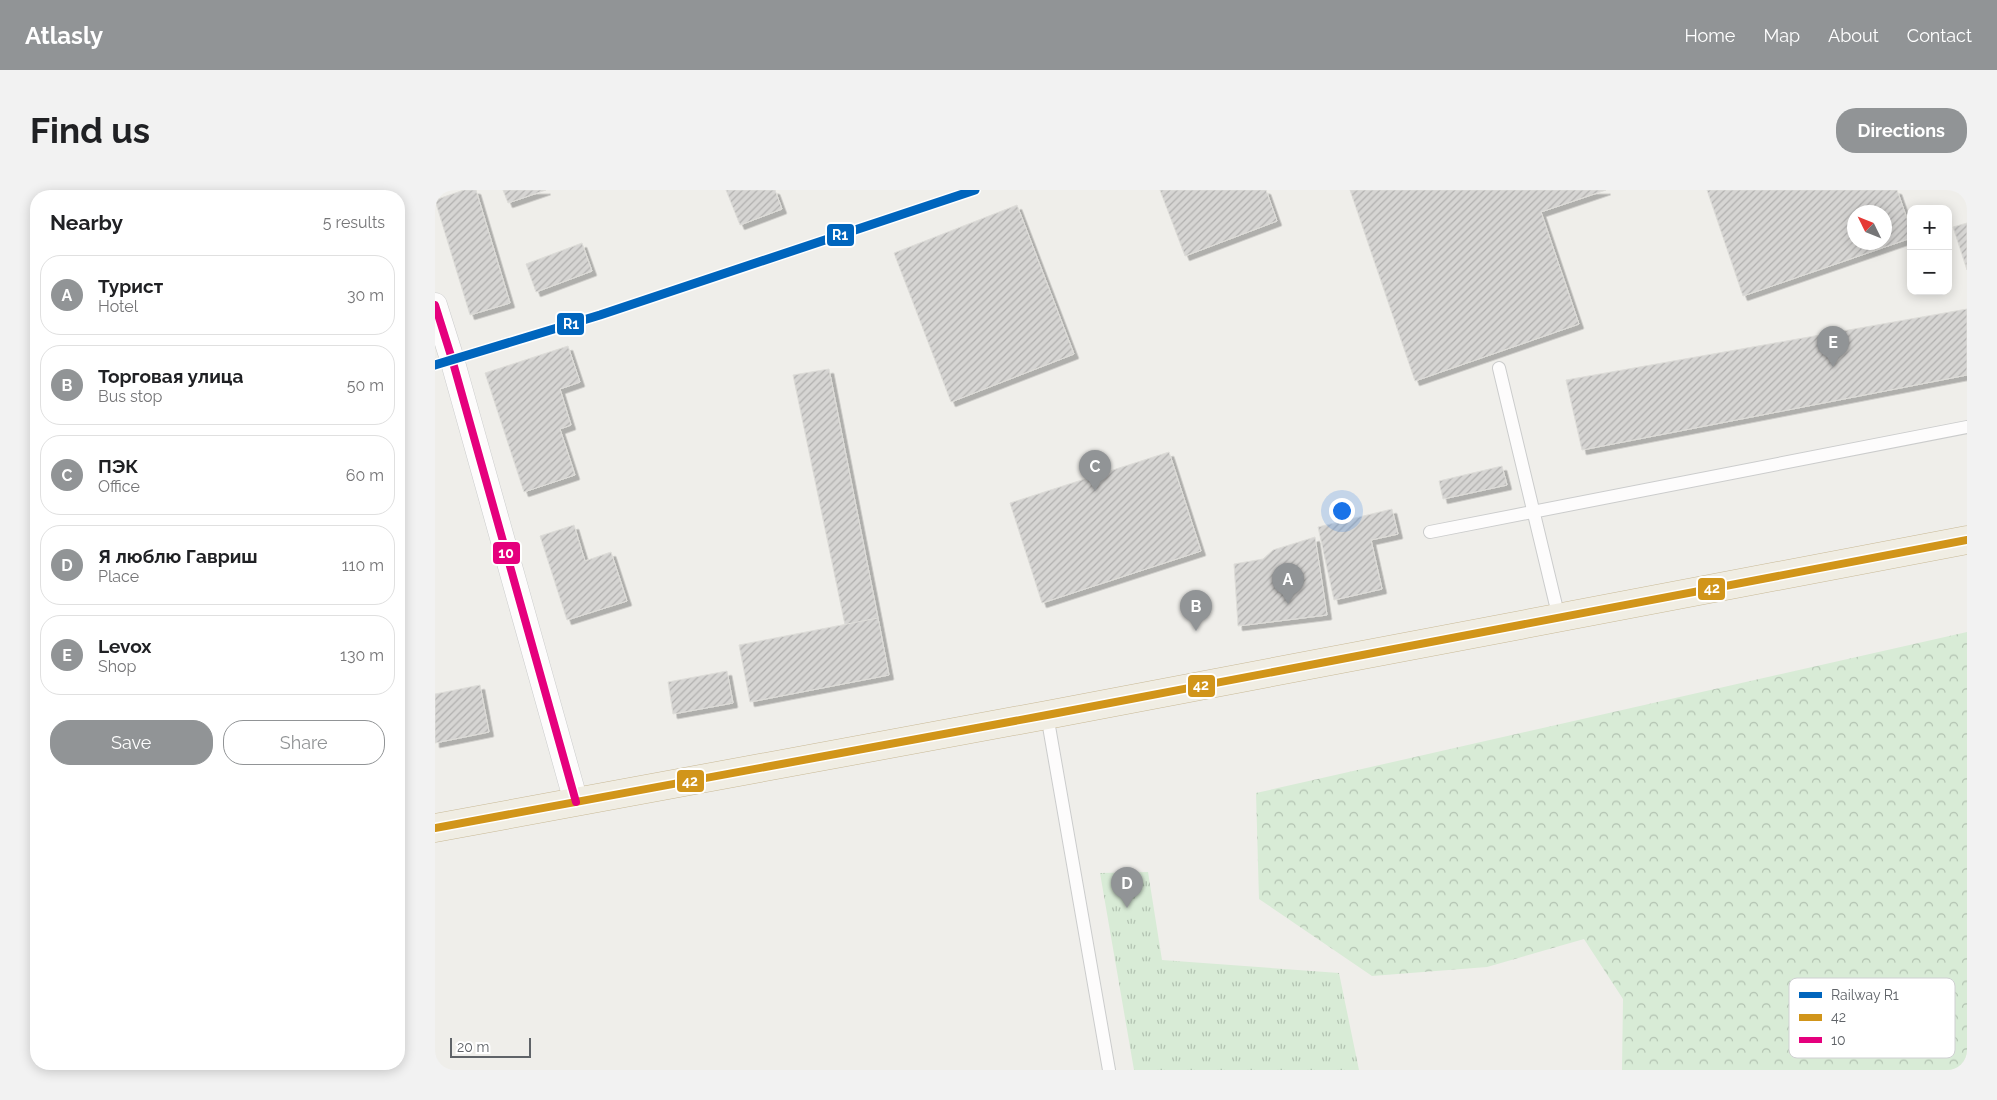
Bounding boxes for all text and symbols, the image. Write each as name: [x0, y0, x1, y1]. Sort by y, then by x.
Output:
text: Atlasly: [25, 21, 103, 50]
text: Home: [1684, 25, 1735, 46]
text: Map: [1763, 25, 1800, 46]
text: About: [1828, 25, 1879, 46]
text: Contact: [1907, 25, 1972, 46]
button: Directions: [1836, 108, 1967, 153]
text: Find us: [30, 110, 150, 151]
north arrow: [1847, 205, 1892, 250]
map controls: [1907, 205, 1952, 295]
button: +: [1907, 205, 1952, 250]
text: Nearby: [50, 210, 123, 235]
text: 5 results: [323, 213, 385, 232]
line badge: R1: [826, 223, 855, 247]
text: R1: [832, 227, 848, 243]
button: −: [1907, 250, 1952, 295]
text: Турист: [98, 275, 163, 297]
text: A: [62, 286, 72, 305]
text: 30 m: [347, 286, 384, 305]
text: Hotel: [98, 297, 138, 316]
line badge: R1: [556, 312, 585, 336]
text: R1: [563, 316, 579, 332]
pin: E: [1817, 326, 1849, 367]
text: Торговая улица: [98, 365, 243, 387]
text: B: [62, 376, 72, 395]
text: 50 m: [347, 376, 384, 395]
text: Bus stop: [98, 387, 162, 406]
pin: C: [1079, 450, 1111, 491]
text: ПЭК: [98, 455, 138, 477]
text: C: [62, 466, 72, 485]
text: 60 m: [346, 466, 384, 485]
text: Office: [98, 477, 140, 496]
your location: [1329, 498, 1355, 524]
line badge: 10: [492, 541, 521, 565]
text: Я люблю Гавриш: [98, 545, 258, 567]
text: 10: [498, 545, 514, 561]
text: D: [61, 556, 73, 575]
text: 110 m: [342, 556, 384, 575]
pin: A: [1272, 563, 1304, 604]
text: Place: [98, 567, 139, 586]
line badge: 42: [1697, 577, 1726, 601]
text: 42: [1704, 580, 1720, 596]
pin: B: [1180, 590, 1212, 631]
text: Levox: [98, 635, 151, 657]
text: E: [62, 646, 72, 665]
text: 130 m: [340, 646, 384, 665]
text: Shop: [98, 657, 136, 676]
line badge: 42: [1187, 674, 1216, 698]
text: 42: [1193, 677, 1209, 693]
button: Save: [50, 720, 213, 765]
button: Share: [223, 720, 385, 765]
line badge: 42: [676, 769, 705, 793]
text: 42: [682, 773, 698, 789]
pin: D: [1111, 867, 1143, 908]
legend: [1789, 978, 1955, 1058]
text: Railway R1: [1831, 987, 1899, 1003]
text: 42: [1831, 1009, 1846, 1025]
text: 10: [1831, 1032, 1846, 1048]
scale bar: [450, 1035, 531, 1058]
text: 20 m: [457, 1039, 489, 1055]

